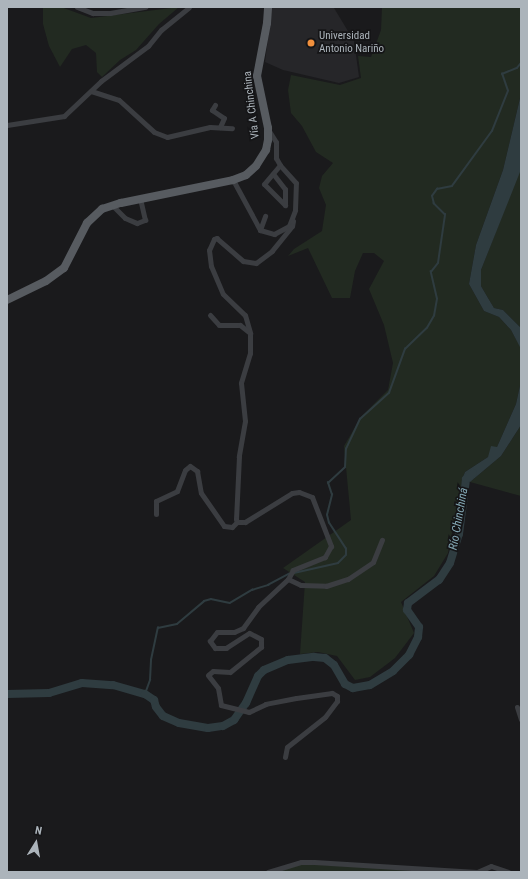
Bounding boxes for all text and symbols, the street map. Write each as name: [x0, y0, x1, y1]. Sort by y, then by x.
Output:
place label: Universidad Antonio Nariño: [319, 30, 384, 56]
marker: Universidad Antonio Nariño: [306, 38, 316, 48]
street label: Vía A Chinchina: [241, 70, 263, 140]
water label: Río Chinchiná: [446, 487, 472, 551]
north arrow: [16, 823, 56, 863]
text: N: [34, 824, 43, 838]

